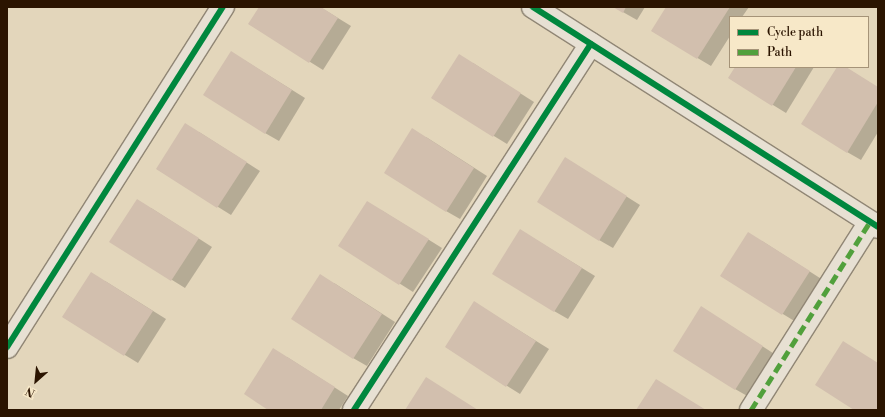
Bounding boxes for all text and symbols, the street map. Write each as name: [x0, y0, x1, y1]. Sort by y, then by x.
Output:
legend: [729, 16, 869, 68]
text: Cycle path: [767, 25, 823, 40]
text: Path: [767, 45, 792, 60]
north arrow: [16, 361, 56, 401]
text: N: [24, 383, 38, 400]

